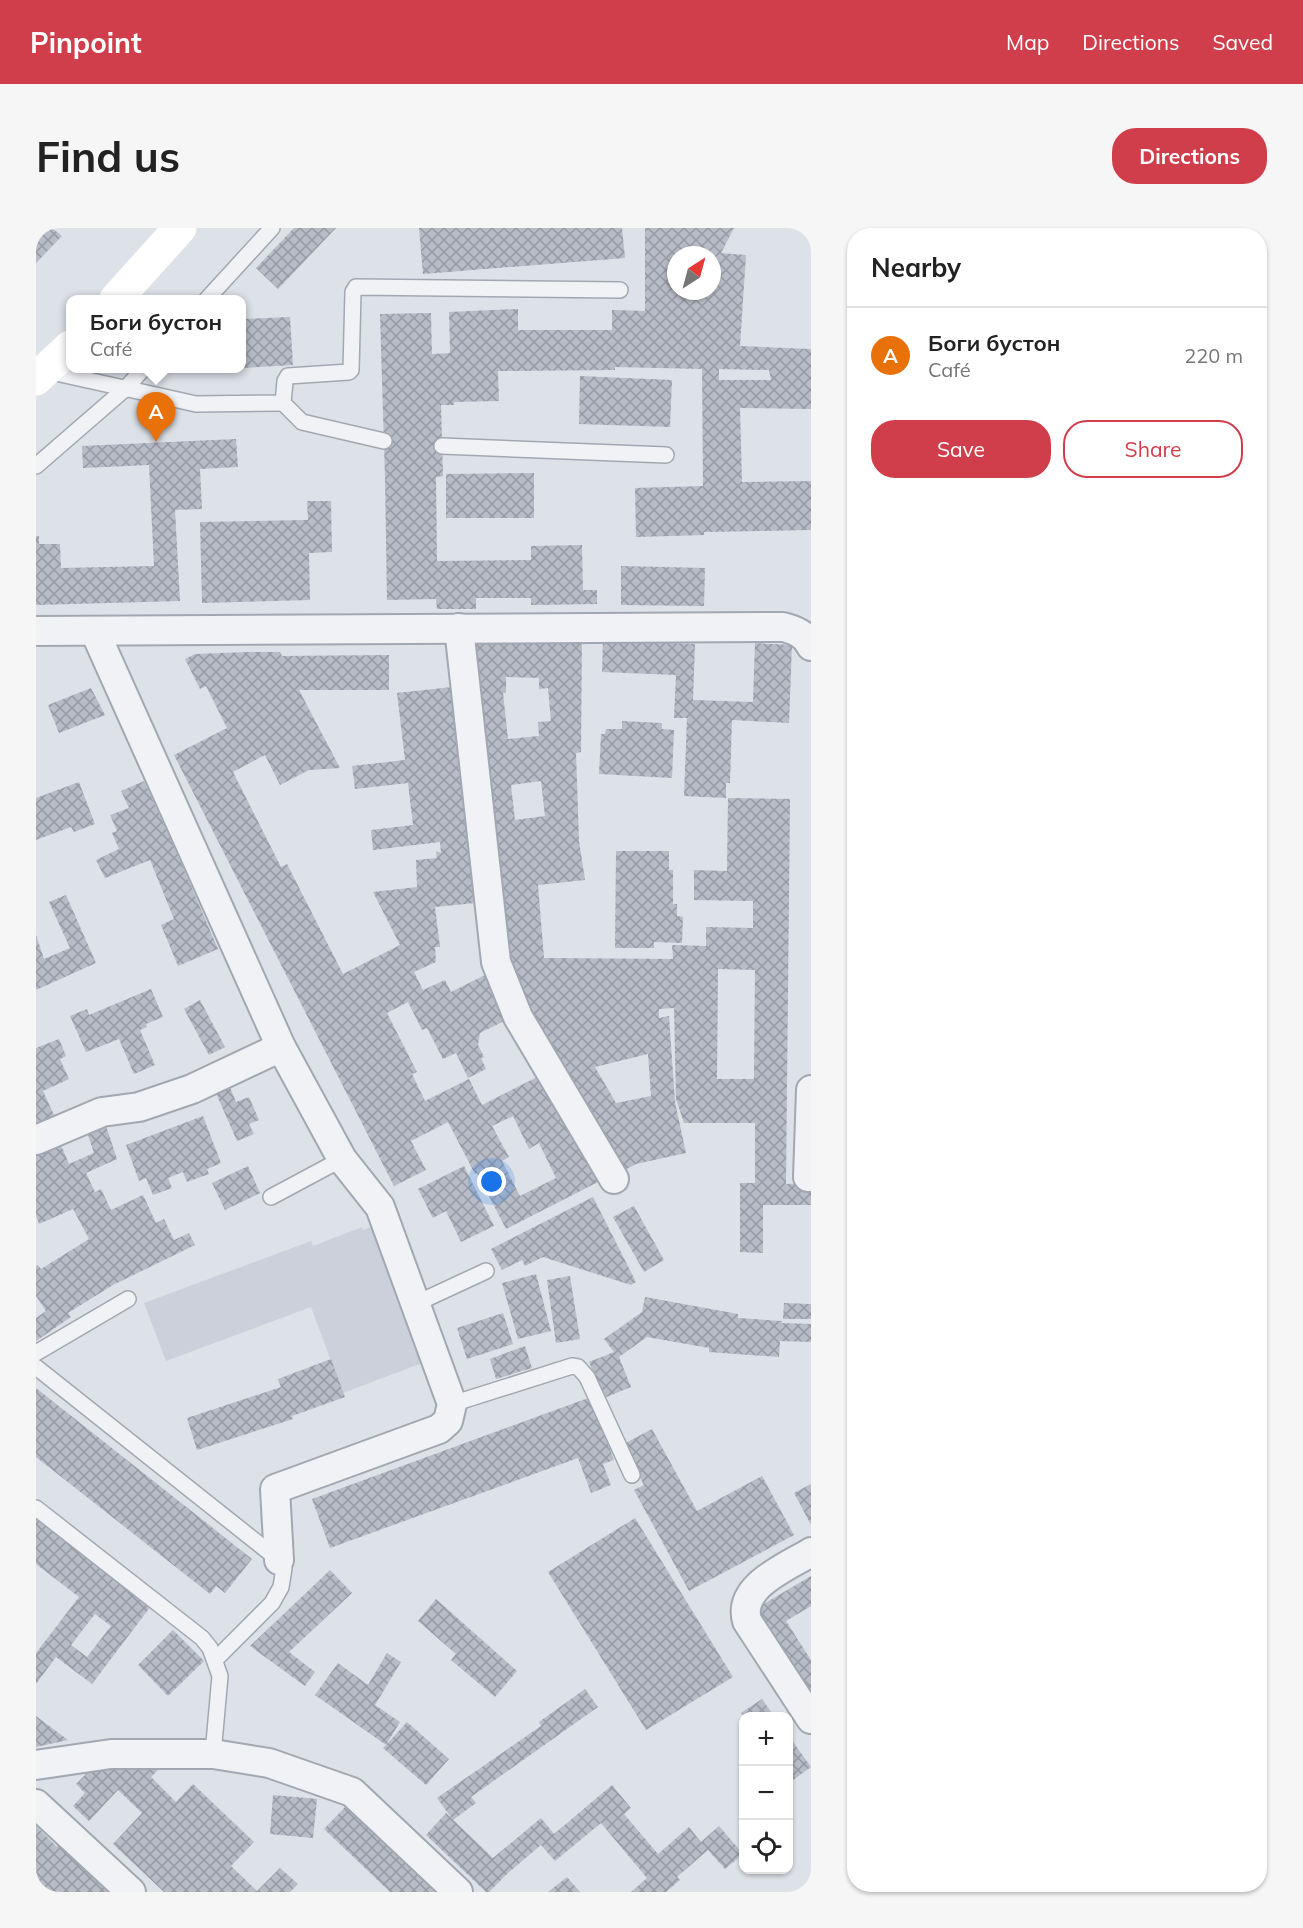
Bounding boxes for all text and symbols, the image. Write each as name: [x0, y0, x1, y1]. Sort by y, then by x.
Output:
text: Pinpoint: [30, 25, 142, 60]
text: Map: [1006, 29, 1049, 55]
text: Directions: [1082, 29, 1179, 55]
text: Saved: [1212, 29, 1273, 55]
button: Directions: [1112, 128, 1267, 184]
text: Find us: [36, 130, 180, 183]
north arrow: [667, 246, 721, 300]
text: Nearby: [871, 251, 961, 284]
popup: [66, 295, 246, 373]
text: Боги бустон: [90, 308, 222, 336]
text: Боги бустон: [928, 329, 1060, 357]
text: Café: [90, 336, 132, 361]
text: A: [883, 343, 898, 368]
text: 220 m: [1184, 343, 1243, 368]
text: Café: [928, 357, 971, 382]
pin: A: [136, 392, 176, 442]
button: Save: [871, 420, 1051, 478]
button: Share: [1063, 420, 1243, 478]
your location: [477, 1167, 506, 1196]
map controls: [739, 1712, 793, 1874]
button: +: [739, 1712, 793, 1766]
button: −: [739, 1766, 793, 1820]
button: locate: [739, 1820, 793, 1874]

